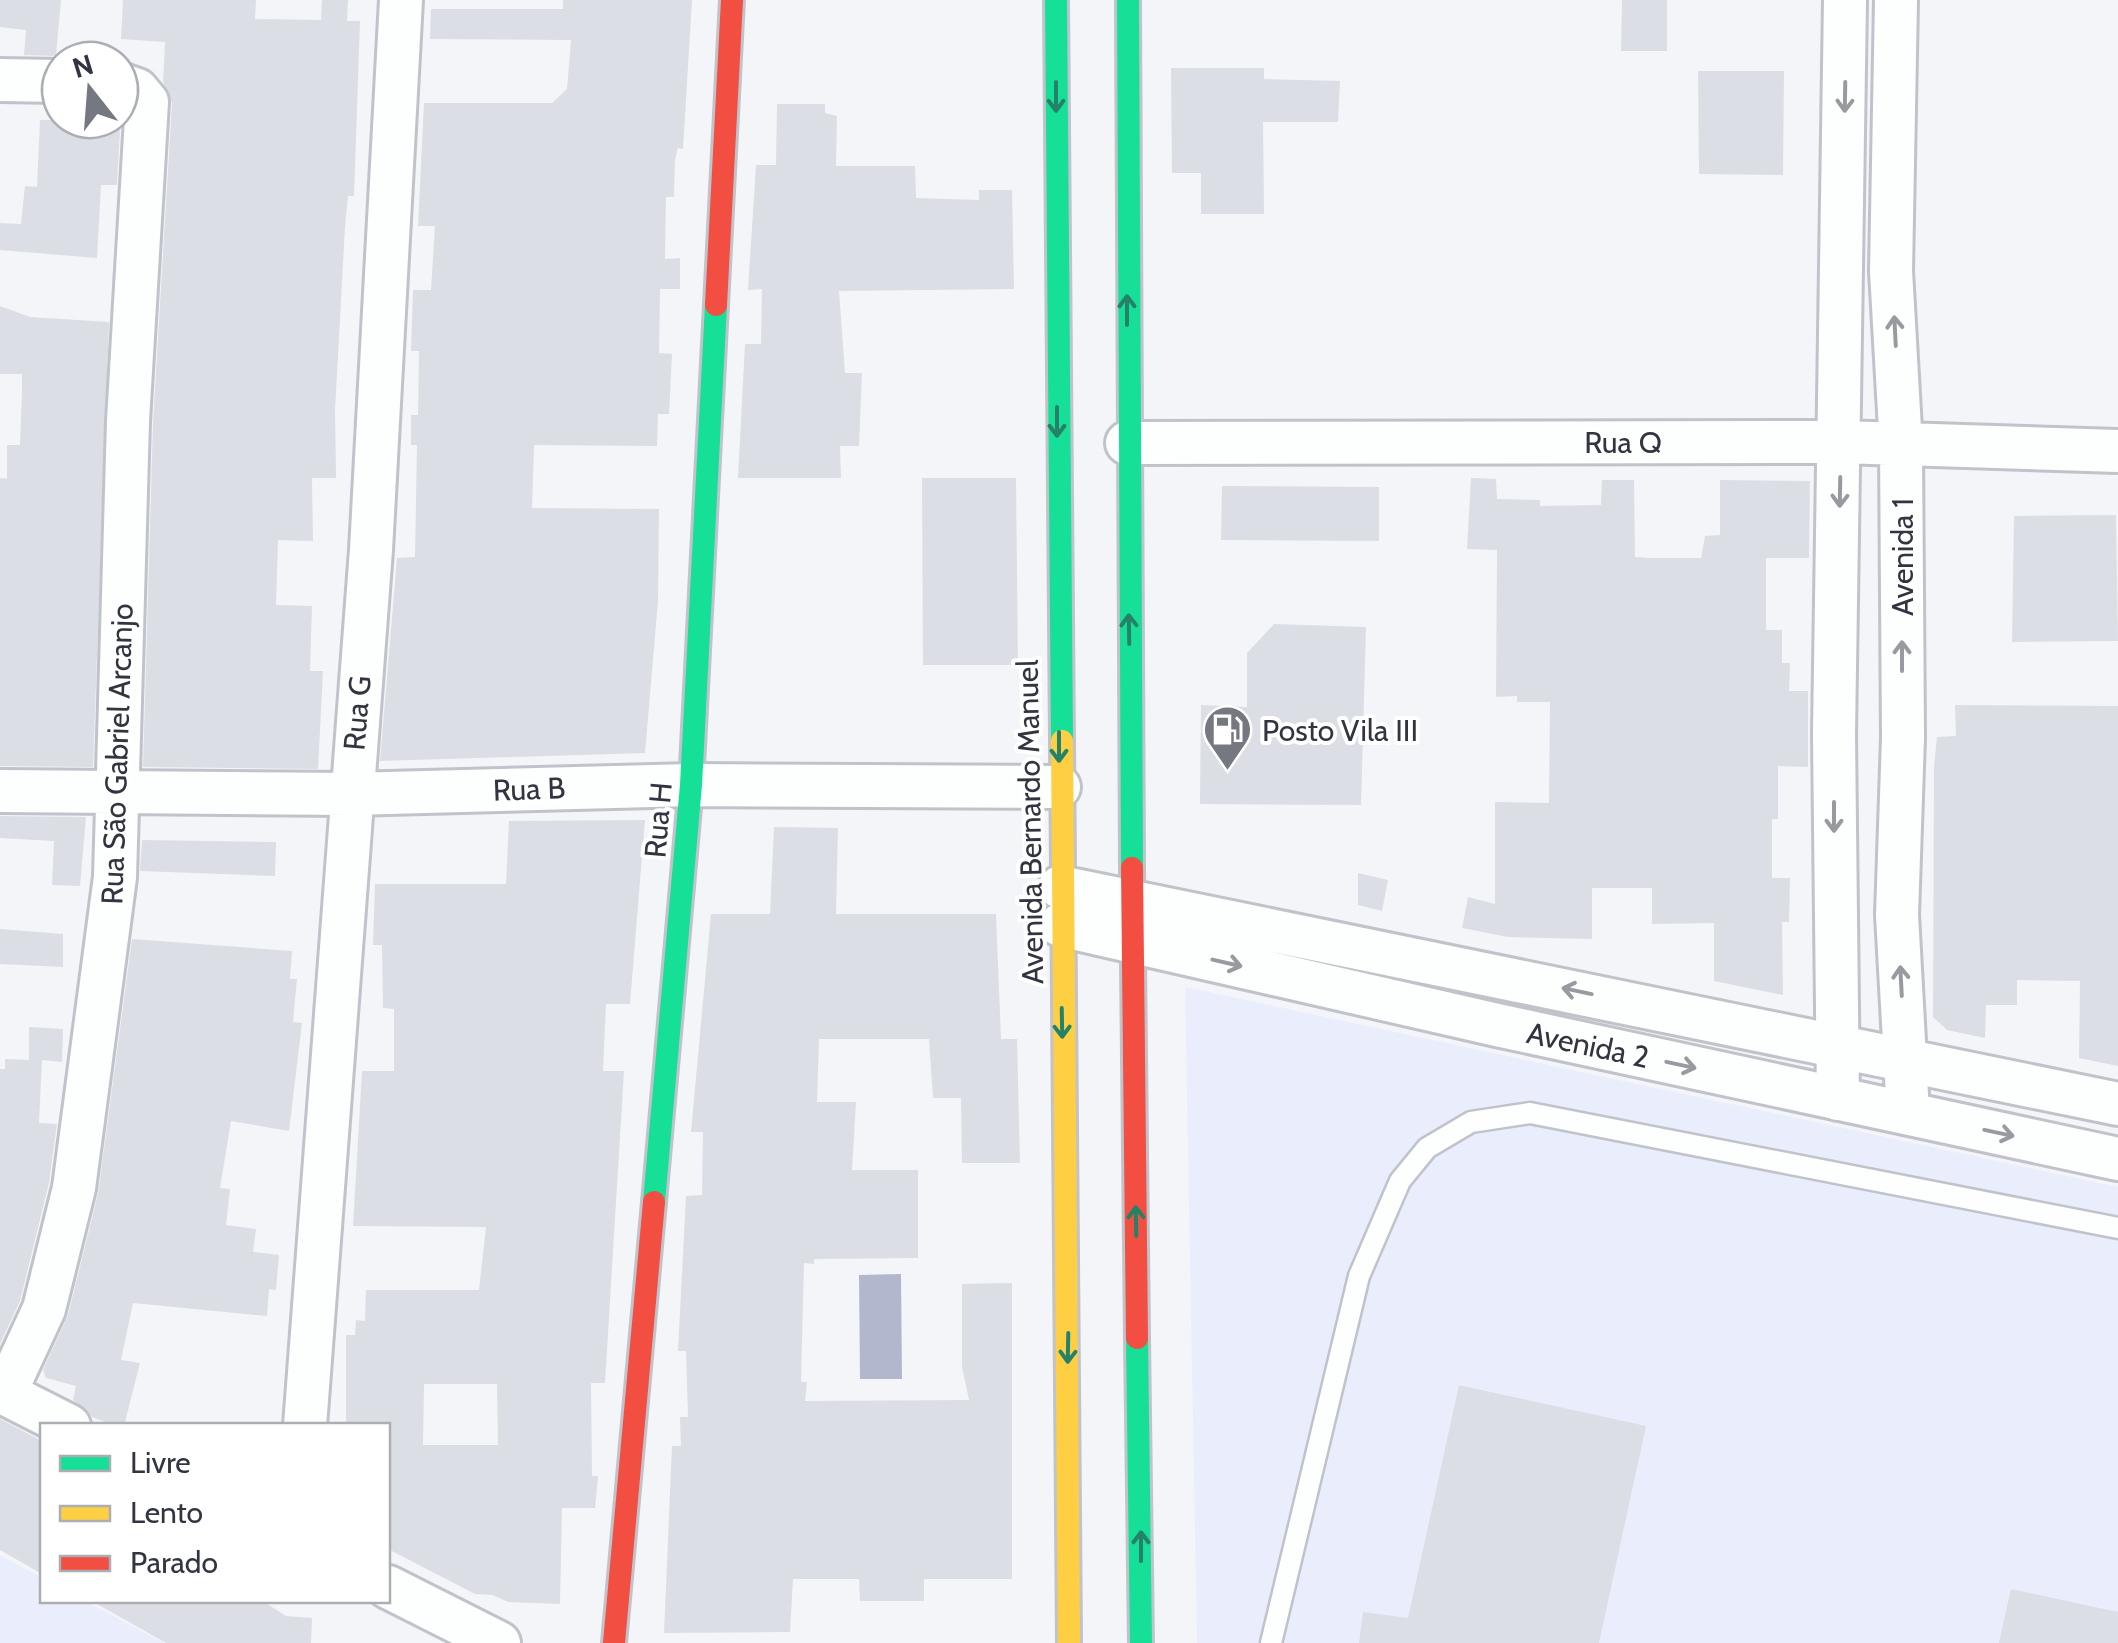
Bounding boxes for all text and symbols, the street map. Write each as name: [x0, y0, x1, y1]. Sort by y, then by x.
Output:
north arrow: [40, 40, 140, 140]
text: N: [68, 47, 97, 85]
one-way arrow: [1046, 80, 1066, 113]
one-way arrow: [1835, 81, 1854, 113]
one-way arrow: [1118, 295, 1136, 328]
one-way arrow: [1885, 316, 1904, 348]
one-way arrow: [1048, 406, 1066, 438]
street label: Rua Q: [1584, 424, 1662, 461]
one-way arrow: [1830, 476, 1849, 508]
street label: Avenida 1: [1884, 498, 1921, 616]
street label: Rua São Gabriel Arcanjo: [93, 603, 141, 905]
one-way arrow: [1120, 614, 1138, 646]
one-way arrow: [1892, 641, 1912, 674]
street label: Avenida Bernardo Manuel: [1009, 659, 1051, 985]
street label: Rua G: [335, 674, 379, 752]
fuel station icon: Posto Vila III: [1201, 704, 1253, 772]
place label: Posto Vila III: [1262, 712, 1418, 749]
one-way arrow: [1050, 730, 1068, 763]
street label: Rua B: [492, 769, 566, 809]
street label: Rua H: [636, 781, 680, 859]
one-way arrow: [1825, 801, 1844, 833]
one-way arrow: [1210, 955, 1242, 973]
one-way arrow: [1891, 966, 1910, 998]
one-way arrow: [1562, 981, 1594, 1000]
one-way arrow: [1052, 1006, 1071, 1038]
street label: Avenida 2: [1524, 1014, 1652, 1076]
one-way arrow: [1664, 1057, 1696, 1075]
one-way arrow: [1982, 1125, 2014, 1143]
one-way arrow: [1126, 1205, 1146, 1238]
one-way arrow: [1058, 1331, 1077, 1363]
legend: [40, 1423, 390, 1603]
text: Livre: [130, 1444, 191, 1481]
text: Lento: [130, 1494, 203, 1531]
one-way arrow: [1132, 1530, 1150, 1562]
text: Parado: [130, 1544, 218, 1581]

